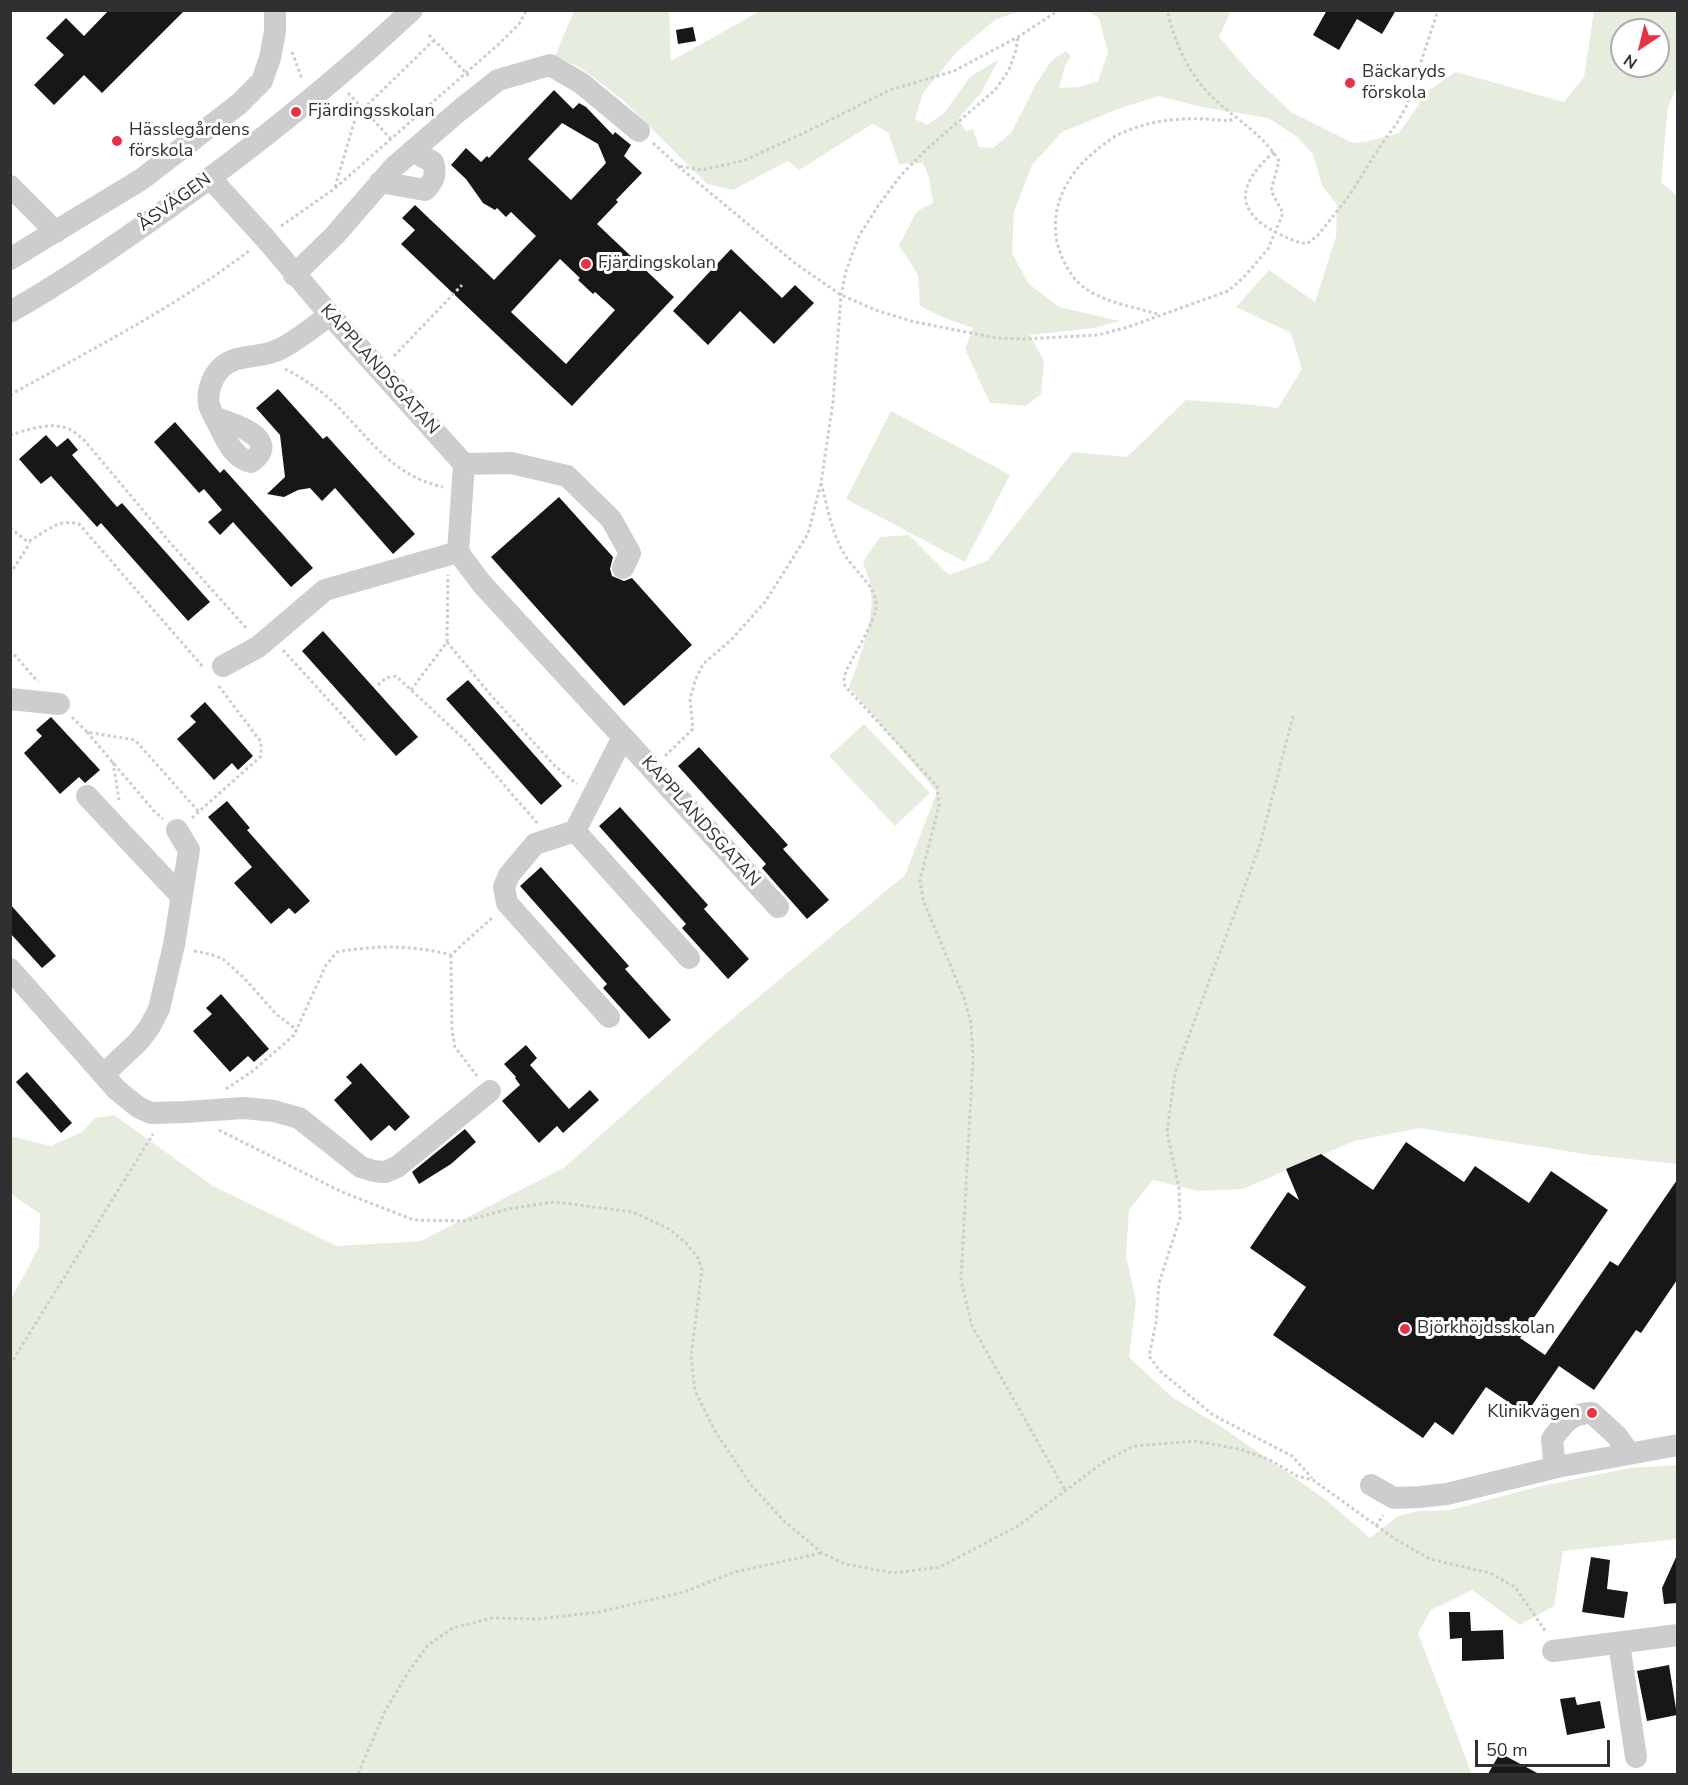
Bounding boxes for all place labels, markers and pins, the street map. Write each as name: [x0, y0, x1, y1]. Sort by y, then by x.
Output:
place label: Bäckaryds förskola: [1362, 62, 1446, 104]
marker: Bäckaryds förskola: [1343, 76, 1357, 90]
place label: Fjärdingsskolan: [308, 101, 435, 123]
marker: Fjärdingsskolan: [289, 105, 303, 119]
place label: Hässlegårdens förskola: [129, 120, 250, 162]
marker: Hässlegårdens förskola: [110, 134, 124, 148]
place label: Fjärdingskolan: [598, 253, 716, 275]
marker: Fjärdingskolan: [579, 257, 593, 271]
place label: Björkhöjdsskolan: [1417, 1318, 1555, 1340]
marker: Björkhöjdsskolan: [1398, 1322, 1412, 1336]
place label: Klinikvägen: [1487, 1402, 1580, 1424]
marker: Klinikvägen: [1585, 1406, 1599, 1420]

